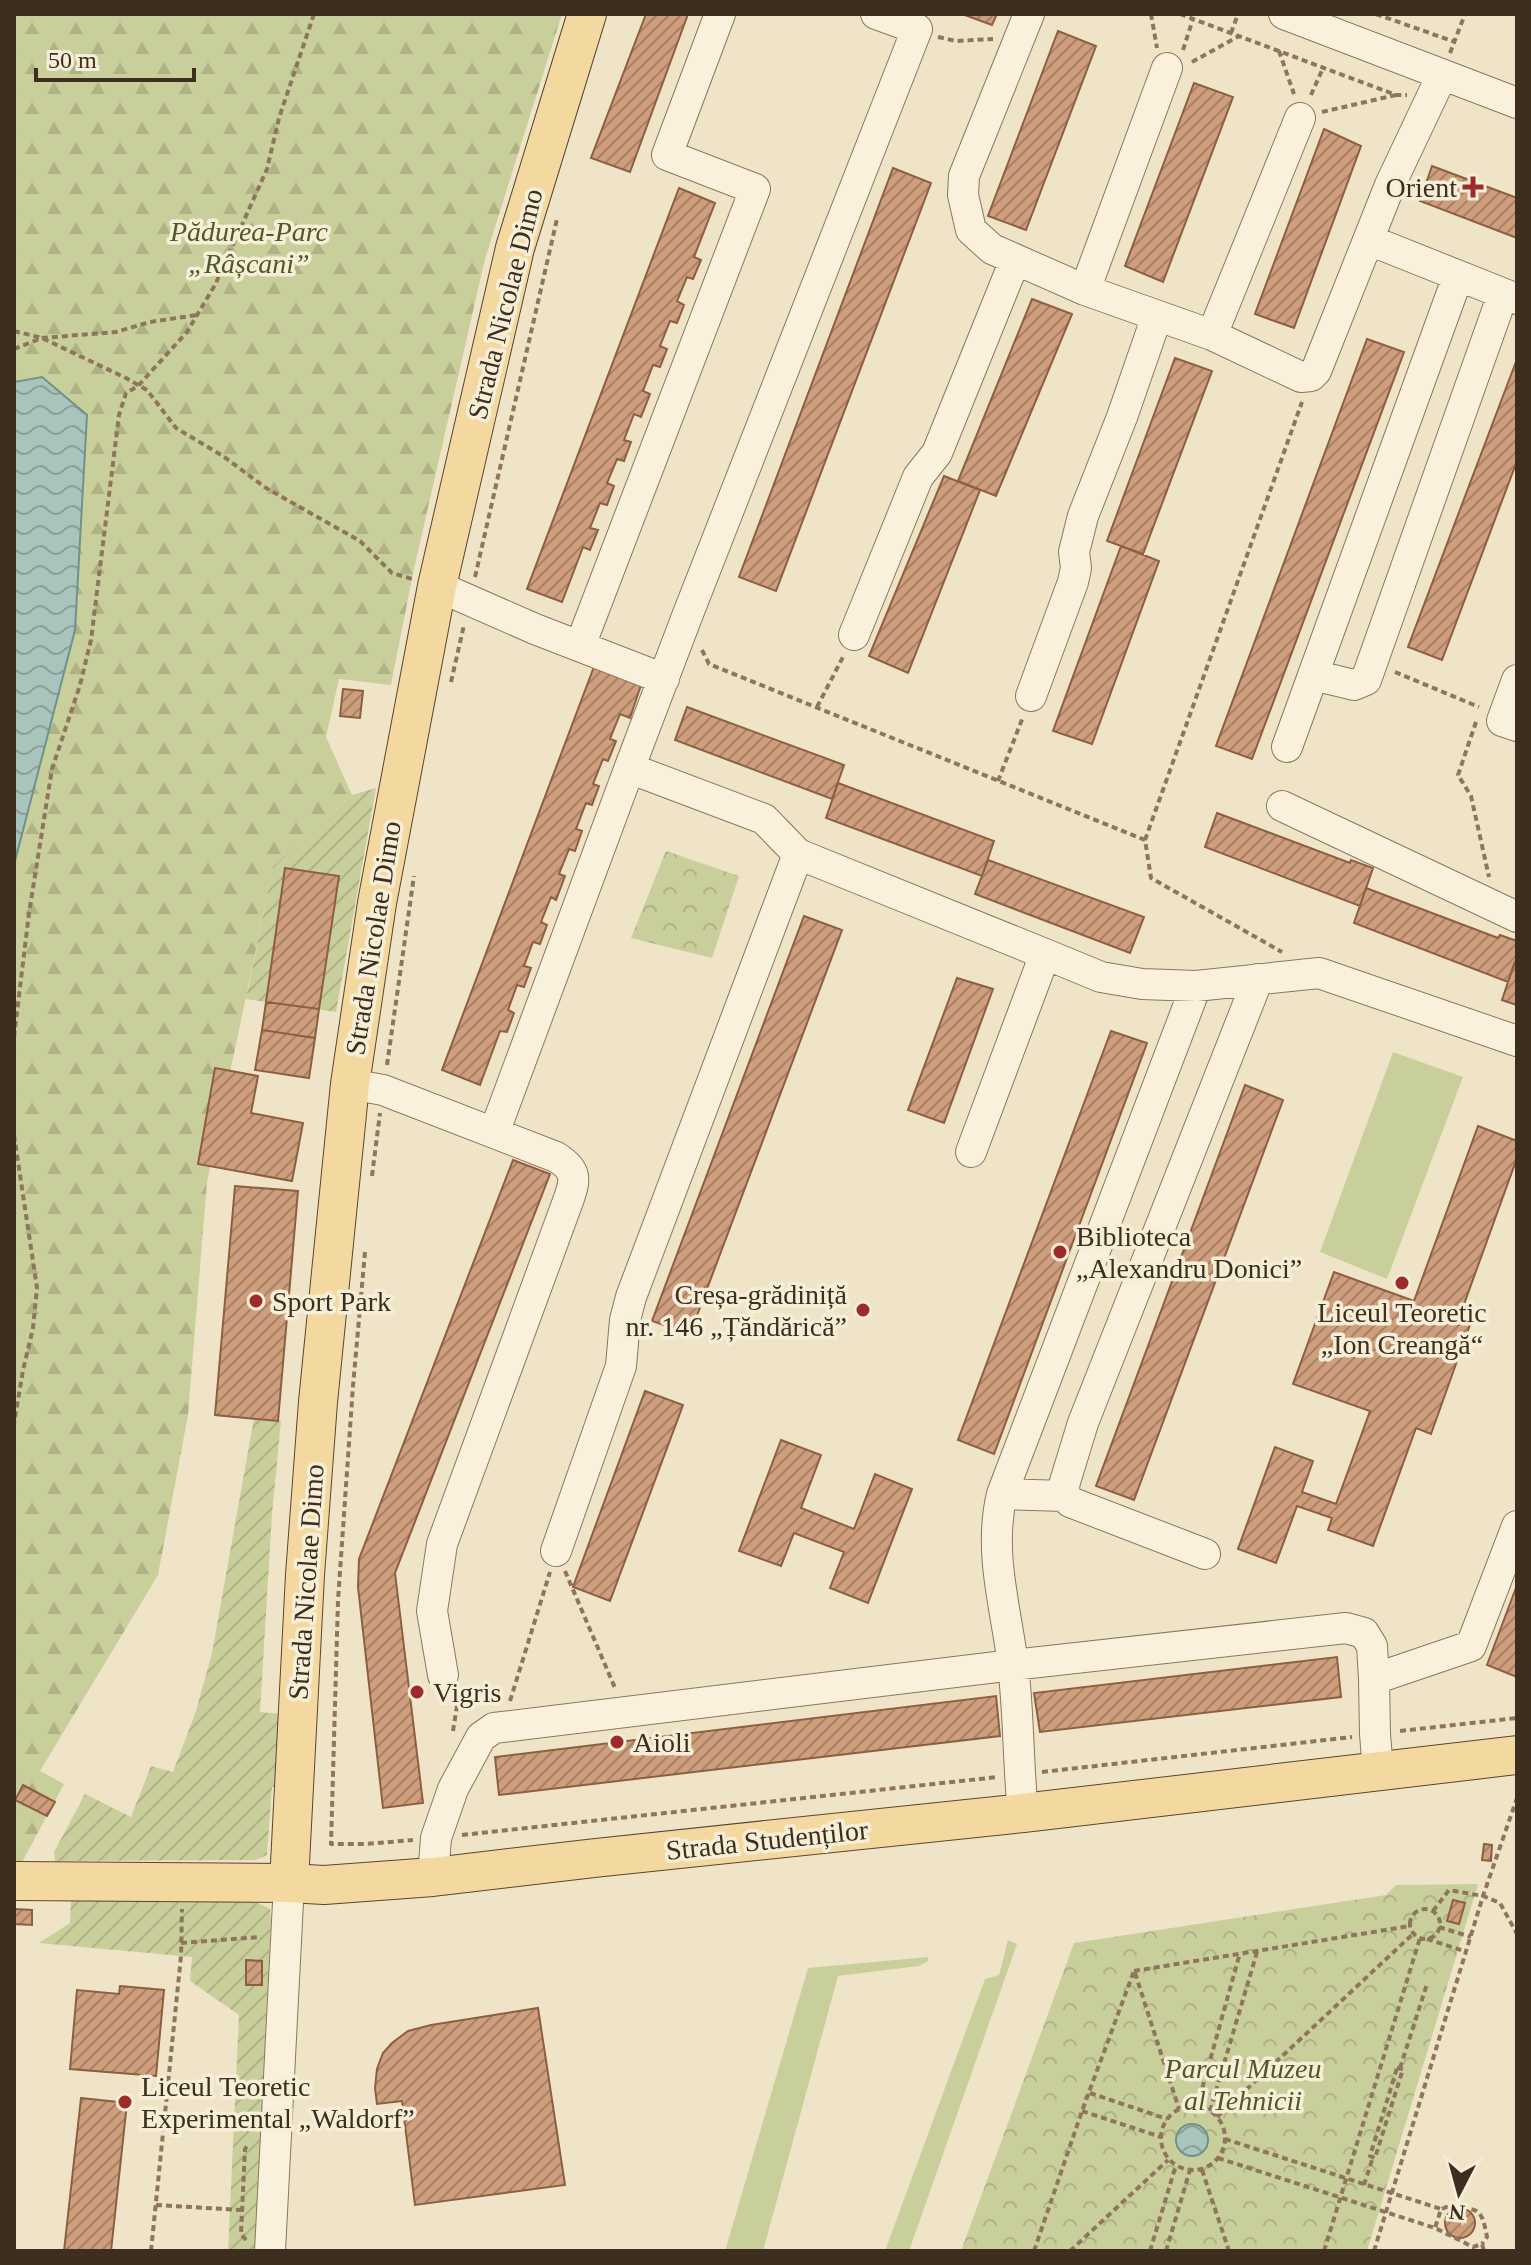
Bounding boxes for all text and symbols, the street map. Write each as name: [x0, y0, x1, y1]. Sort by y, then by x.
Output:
scale bar: [36, 32, 194, 82]
text: 50 m: [48, 47, 97, 73]
place label: Orient: [1385, 172, 1457, 203]
marker: Orient: [1464, 178, 1482, 196]
street label: Strada Nicolae Dimo: [461, 186, 549, 422]
park label: Pădurea-Parc „Râșcani”: [169, 216, 329, 279]
street label: Strada Nicolae Dimo: [339, 819, 407, 1057]
place label: Biblioteca „Alexandru Donici”: [1076, 1221, 1302, 1284]
marker: Biblioteca „Alexandru Donici”: [1051, 1243, 1069, 1261]
marker: Liceul Teoretic „Ion Creangă“: [1393, 1274, 1411, 1292]
place label: Creșa-grădiniță nr. 146 „Țăndărică”: [625, 1279, 848, 1342]
place label: Sport Park: [272, 1286, 391, 1317]
marker: Sport Park: [247, 1292, 265, 1310]
place label: Liceul Teoretic „Ion Creangă“: [1317, 1297, 1487, 1360]
marker: Creșa-grădiniță nr. 146 „Țăndărică”: [854, 1301, 872, 1319]
street label: Strada Nicolae Dimo: [282, 1463, 330, 1701]
place label: Vigris: [433, 1677, 501, 1708]
marker: Vigris: [408, 1683, 426, 1701]
place label: Aioli: [633, 1727, 691, 1758]
marker: Aioli: [608, 1733, 626, 1751]
street label: Strada Studenților: [664, 1814, 870, 1866]
park label: Parcul Muzeu al Tehnicii: [1164, 2053, 1321, 2116]
place label: Liceul Teoretic Experimental „Waldorf”: [141, 2071, 415, 2134]
marker: Liceul Teoretic Experimental „Waldorf”: [116, 2093, 134, 2111]
north arrow: [1419, 2153, 1499, 2233]
text: N: [1448, 2199, 1466, 2226]

